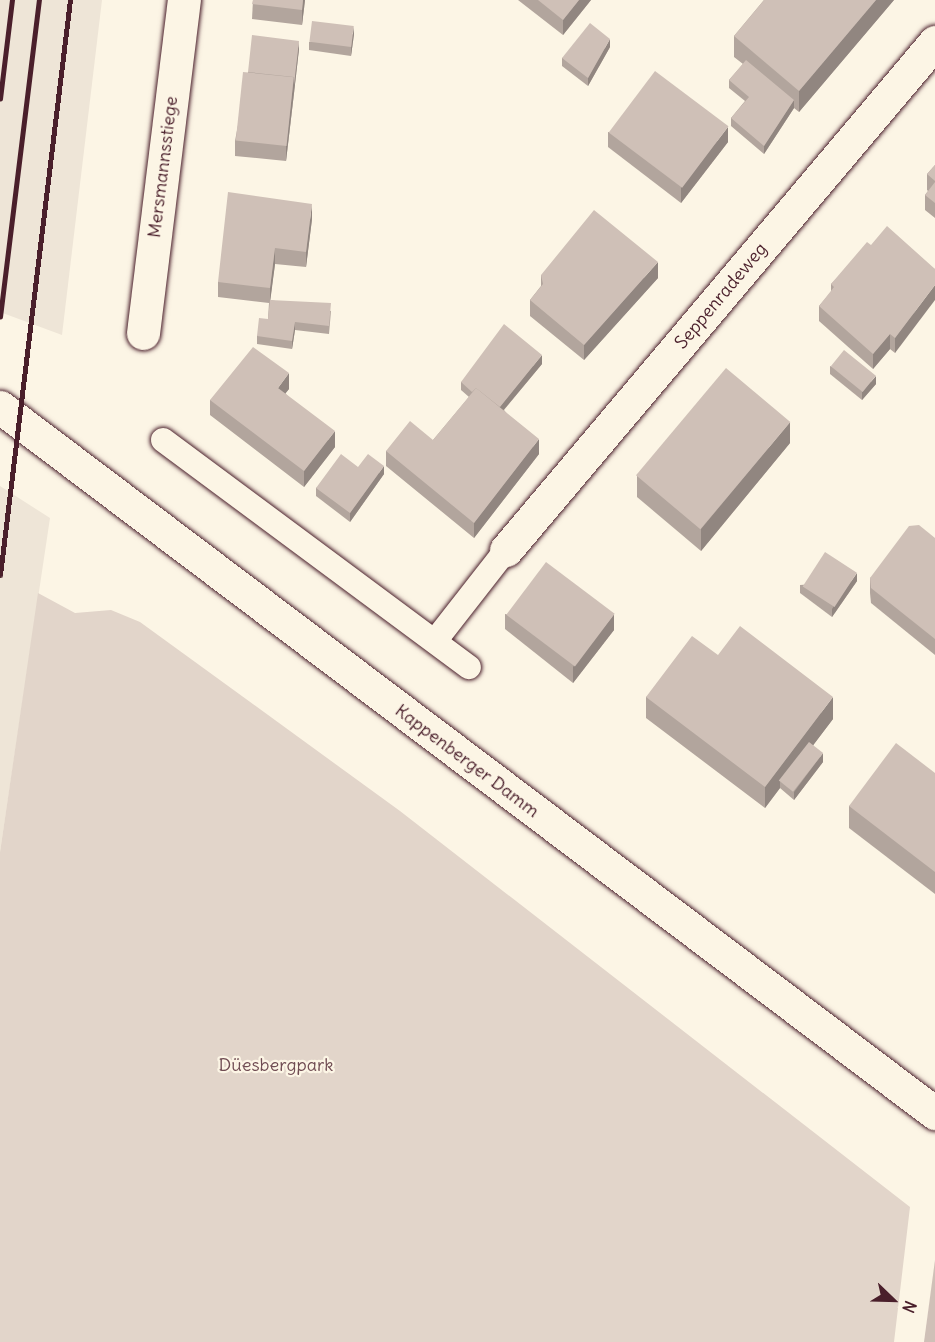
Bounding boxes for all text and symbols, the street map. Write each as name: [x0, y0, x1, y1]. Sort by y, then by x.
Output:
street label: Mersmannsstiege: [144, 95, 182, 239]
street label: Seppenradeweg: [670, 239, 772, 353]
street label: Kappenberger Damm: [391, 700, 543, 822]
park label: Düesbergpark: [219, 1054, 333, 1076]
north arrow: [863, 1270, 923, 1330]
text: N: [898, 1298, 921, 1316]

